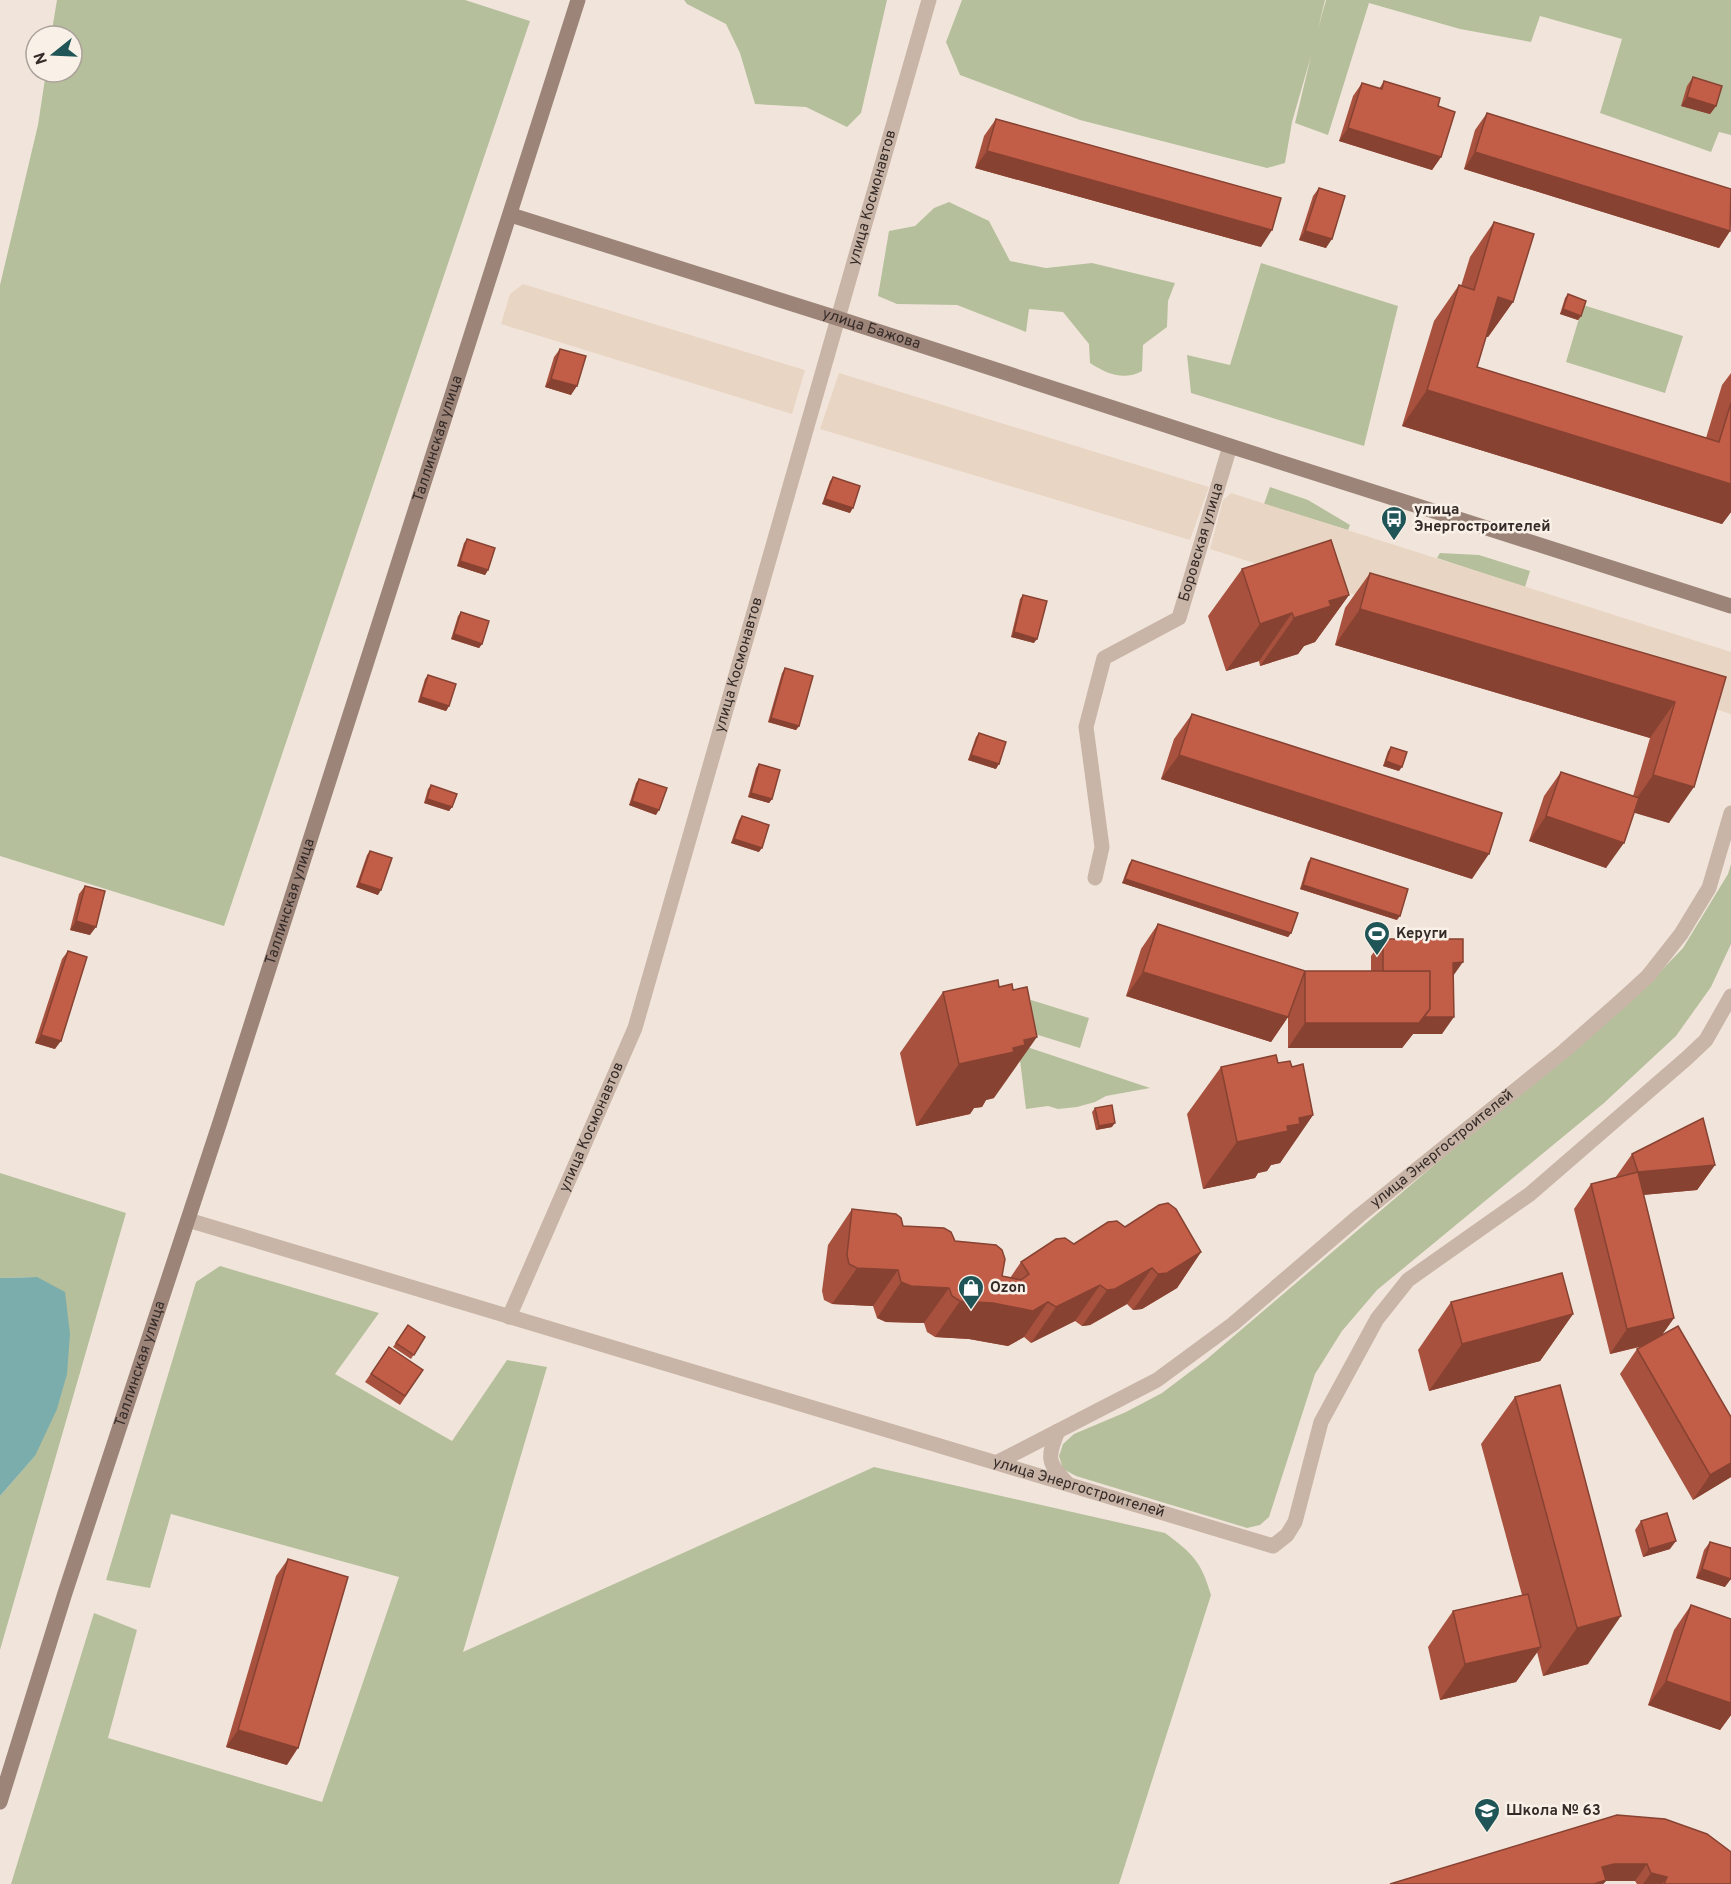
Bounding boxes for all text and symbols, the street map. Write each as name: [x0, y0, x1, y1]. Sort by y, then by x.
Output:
north arrow: [24, 24, 84, 84]
text: N: [30, 49, 53, 67]
street label: улица Космонавтов: [844, 128, 901, 268]
street label: улица Бажова: [820, 304, 923, 354]
street label: Таллинская улица: [409, 373, 467, 504]
street label: Боровская улица: [1175, 481, 1228, 604]
place label: улица Энергостроителей: [1414, 501, 1550, 537]
bus stop icon: улица Энергостроителей: [1379, 504, 1409, 542]
street label: улица Космонавтов: [710, 595, 767, 735]
street label: Таллинская улица: [261, 836, 319, 967]
sports icon: Керуги: [1362, 919, 1392, 957]
place label: Керуги: [1396, 925, 1448, 944]
street label: улица Космонавтов: [555, 1059, 628, 1195]
street label: улица Энергостроителей: [1367, 1086, 1518, 1212]
shop icon: Ozon: [956, 1273, 986, 1311]
place label: Ozon: [990, 1279, 1026, 1298]
street label: Таллинская улица: [111, 1299, 170, 1429]
street label: улица Энергостроителей: [990, 1453, 1167, 1522]
school or university icon: Школа № 63: [1472, 1796, 1502, 1834]
place label: Школа № 63: [1506, 1802, 1601, 1821]

